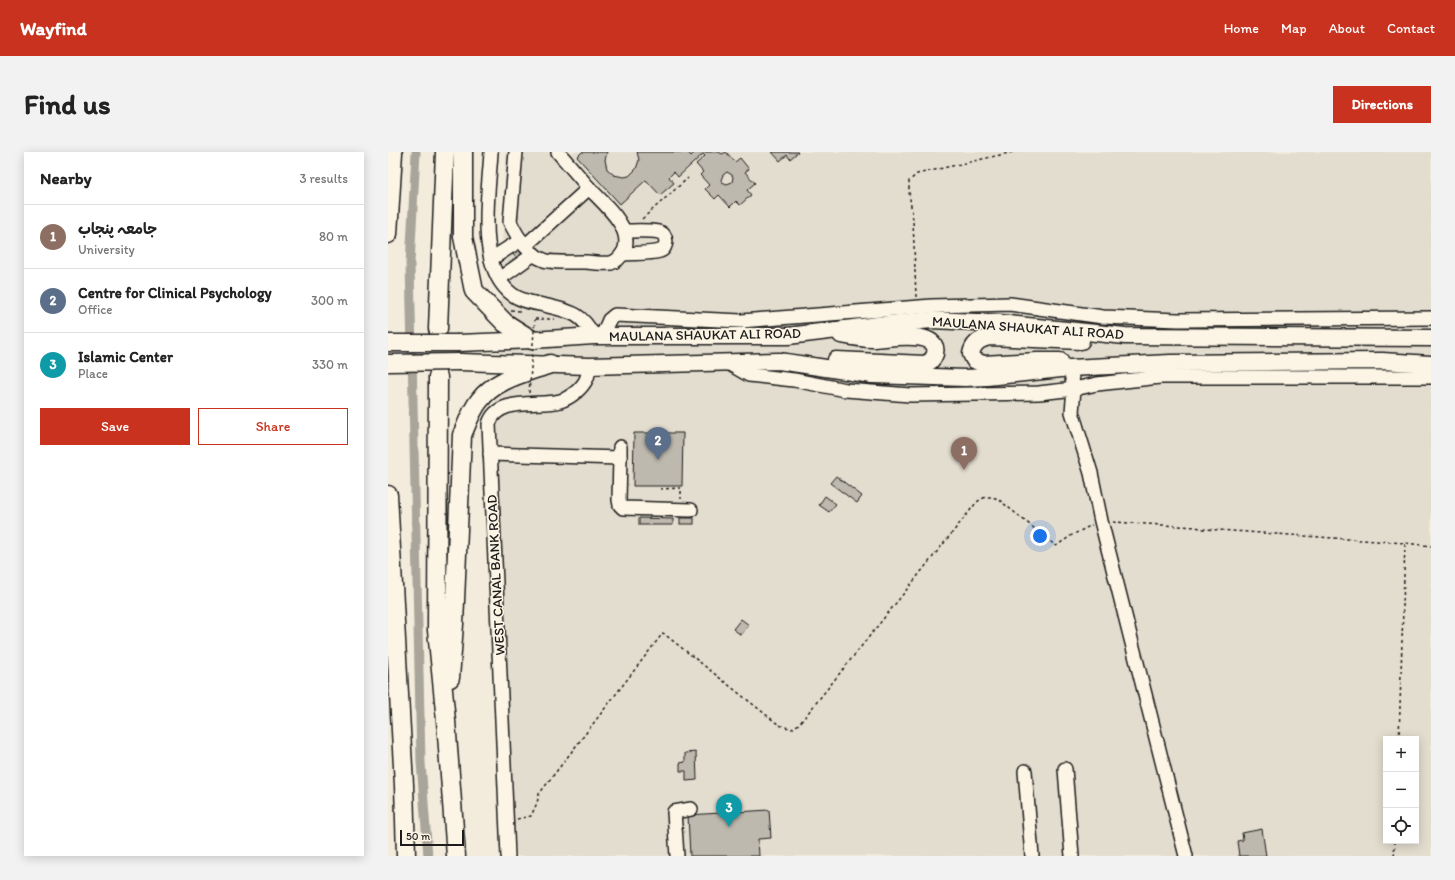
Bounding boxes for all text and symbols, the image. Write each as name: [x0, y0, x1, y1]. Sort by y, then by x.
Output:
text: Wayfind: [20, 17, 87, 40]
text: Home: [1224, 20, 1259, 37]
text: Map: [1281, 20, 1307, 37]
text: About: [1329, 20, 1365, 37]
text: Contact: [1387, 20, 1435, 37]
button: Directions: [1333, 86, 1431, 123]
text: Find us: [24, 87, 111, 121]
text: Nearby: [40, 168, 92, 188]
text: 3 results: [299, 171, 348, 186]
text: جامعہ پنجاب: [78, 220, 157, 238]
text: 1: [50, 229, 56, 244]
text: 80 m: [319, 229, 348, 244]
text: University: [78, 242, 135, 257]
text: Centre for Clinical Psychology: [78, 284, 272, 302]
text: 2: [50, 293, 56, 308]
text: 300 m: [311, 293, 348, 308]
text: Office: [78, 302, 113, 317]
street label: MAULANA SHAUKAT ALI ROAD: [932, 313, 1124, 343]
street label: MAULANA SHAUKAT ALI ROAD: [609, 325, 801, 345]
text: Islamic Center: [78, 348, 173, 366]
text: 3: [49, 357, 57, 372]
text: 330 m: [312, 357, 348, 372]
text: Place: [78, 366, 108, 381]
button: Save: [40, 408, 190, 445]
button: Share: [198, 408, 348, 445]
pin: 2: [645, 427, 671, 460]
pin: 1: [951, 437, 977, 470]
street label: WEST CANAL BANK ROAD: [483, 494, 509, 656]
your location: [1030, 526, 1050, 546]
map controls: [1383, 736, 1419, 844]
button: +: [1383, 736, 1419, 772]
button: −: [1383, 772, 1419, 808]
pin: 3: [716, 794, 742, 827]
button: locate: [1383, 808, 1419, 844]
scale bar: [400, 828, 464, 847]
text: 50 m: [406, 830, 430, 843]

